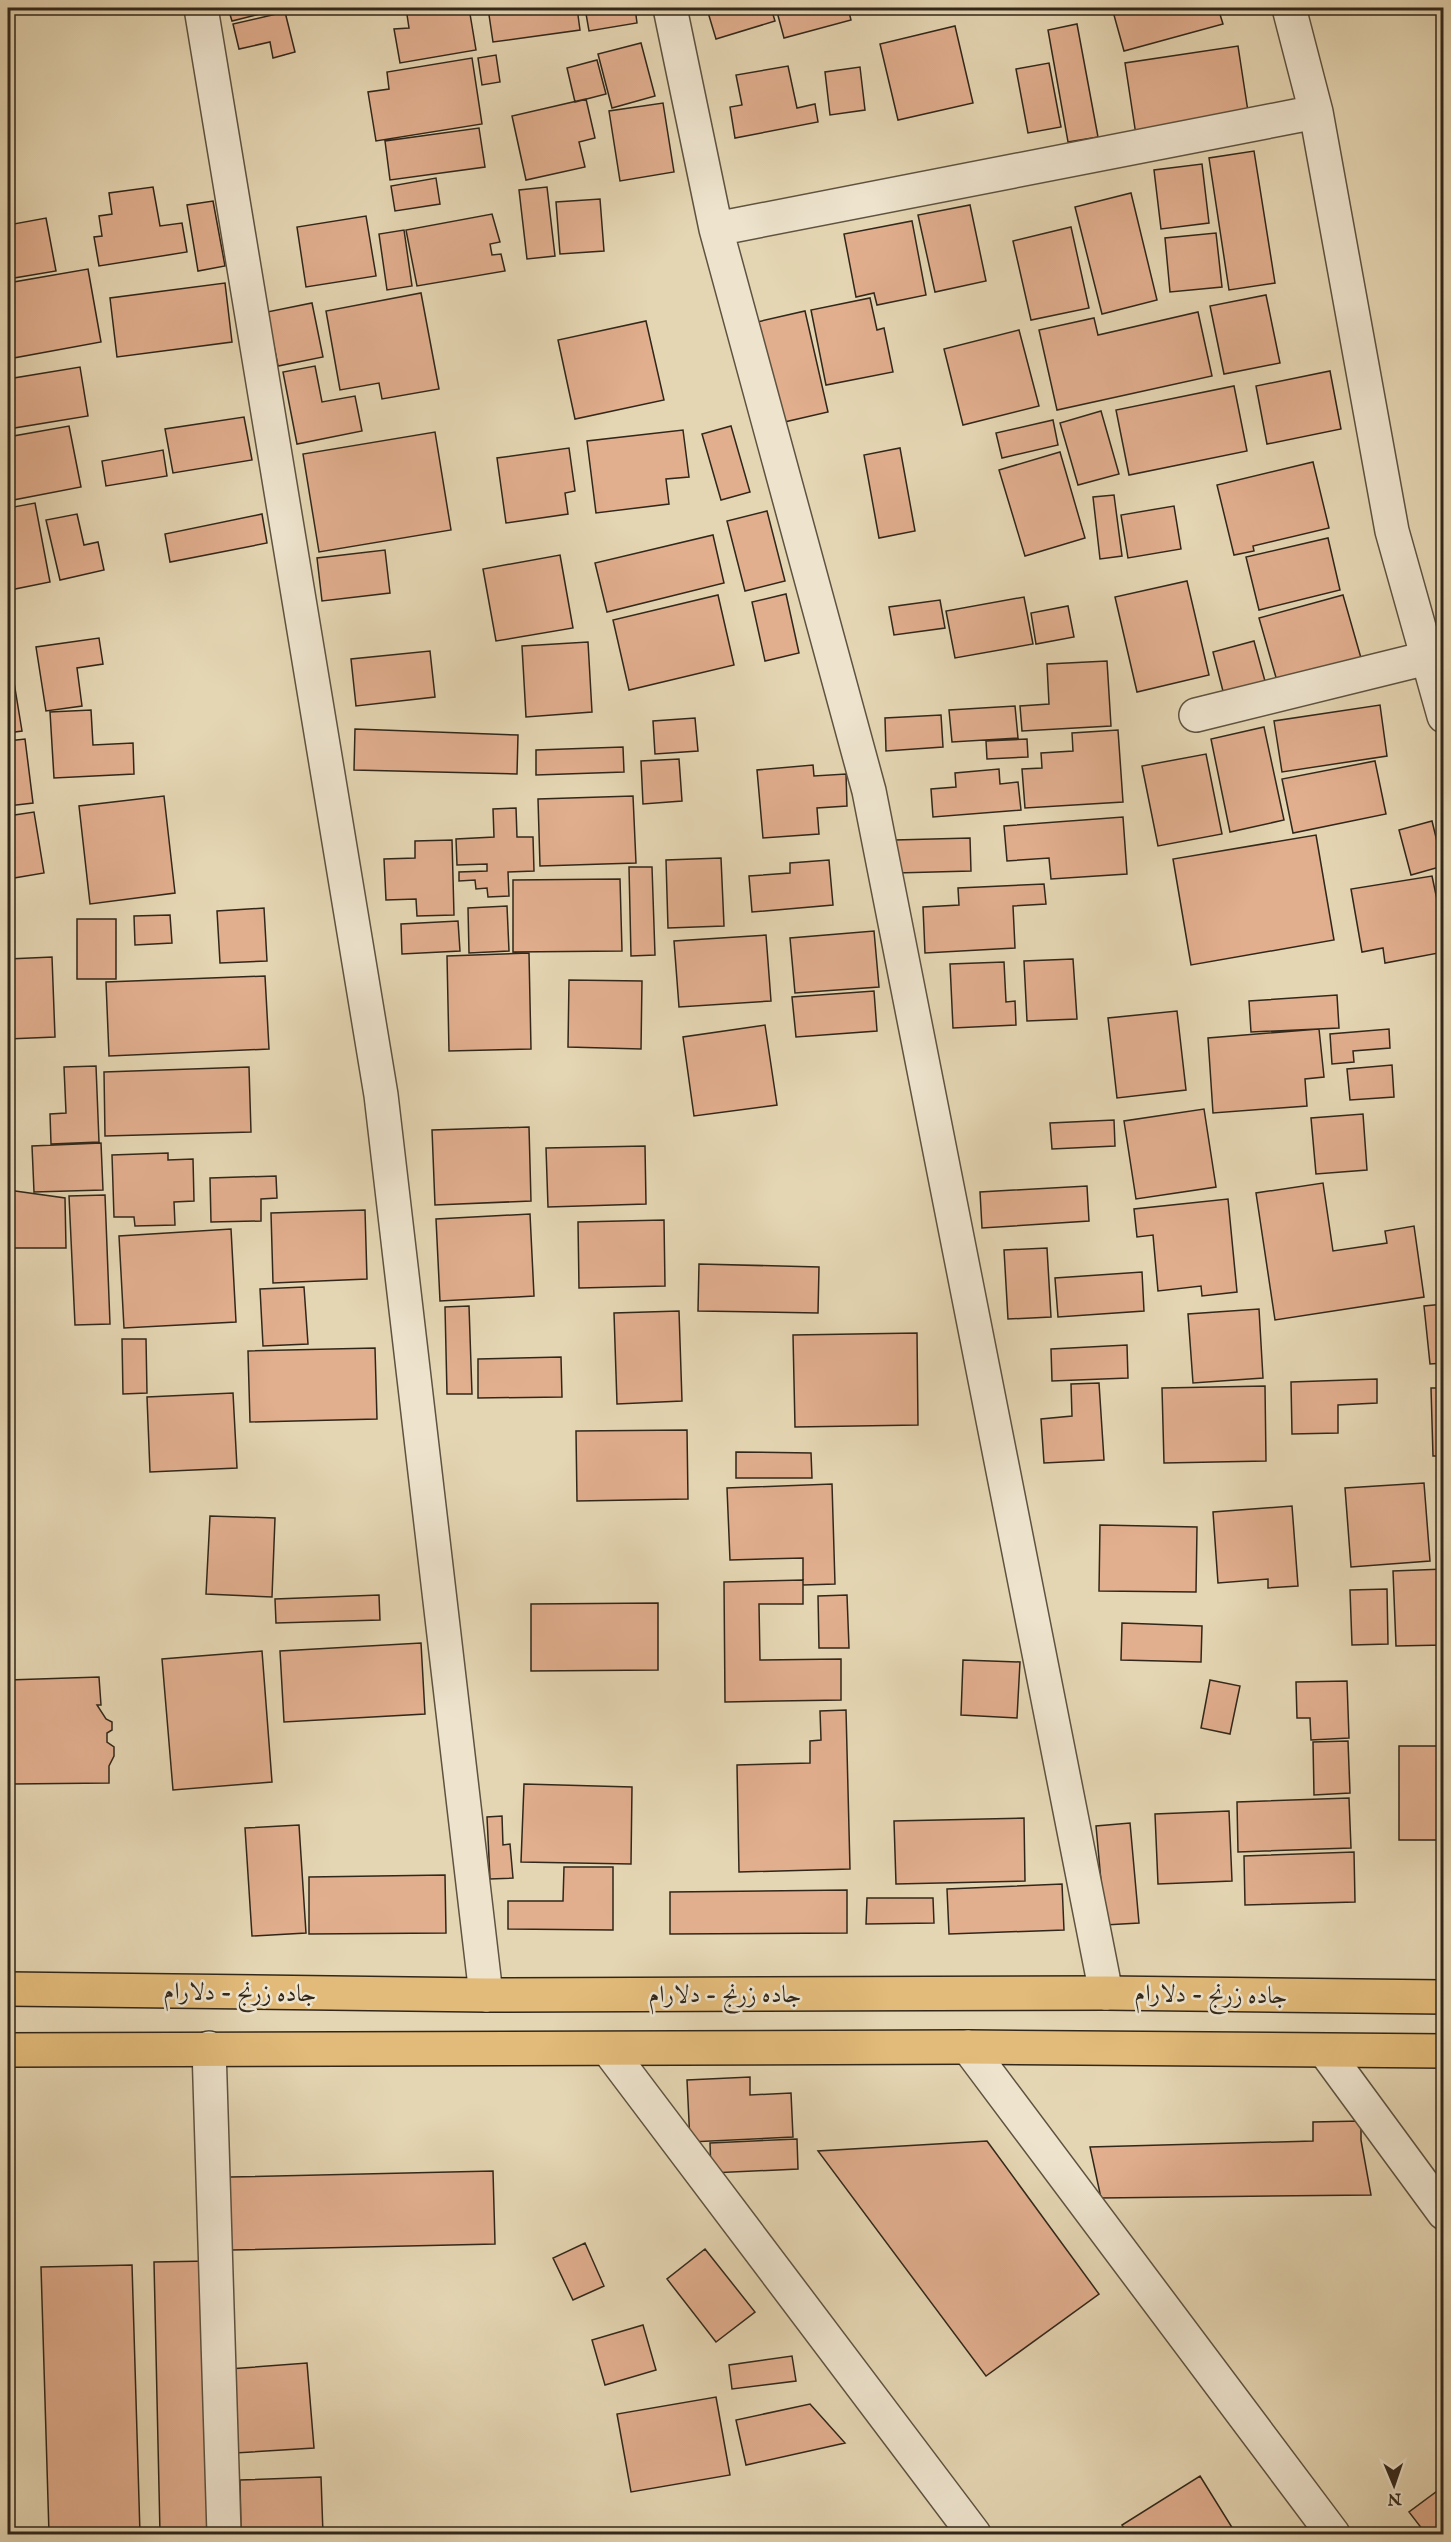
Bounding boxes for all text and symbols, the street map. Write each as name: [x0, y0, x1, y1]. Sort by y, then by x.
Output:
street label: جاده زرنج - دلارام: [163, 1977, 317, 2014]
street label: جاده زرنج - دلارام: [1134, 1979, 1288, 2016]
street label: جاده زرنج - دلارام: [648, 1980, 802, 2015]
north arrow: [1364, 2455, 1424, 2515]
text: N: [1387, 2488, 1403, 2508]

